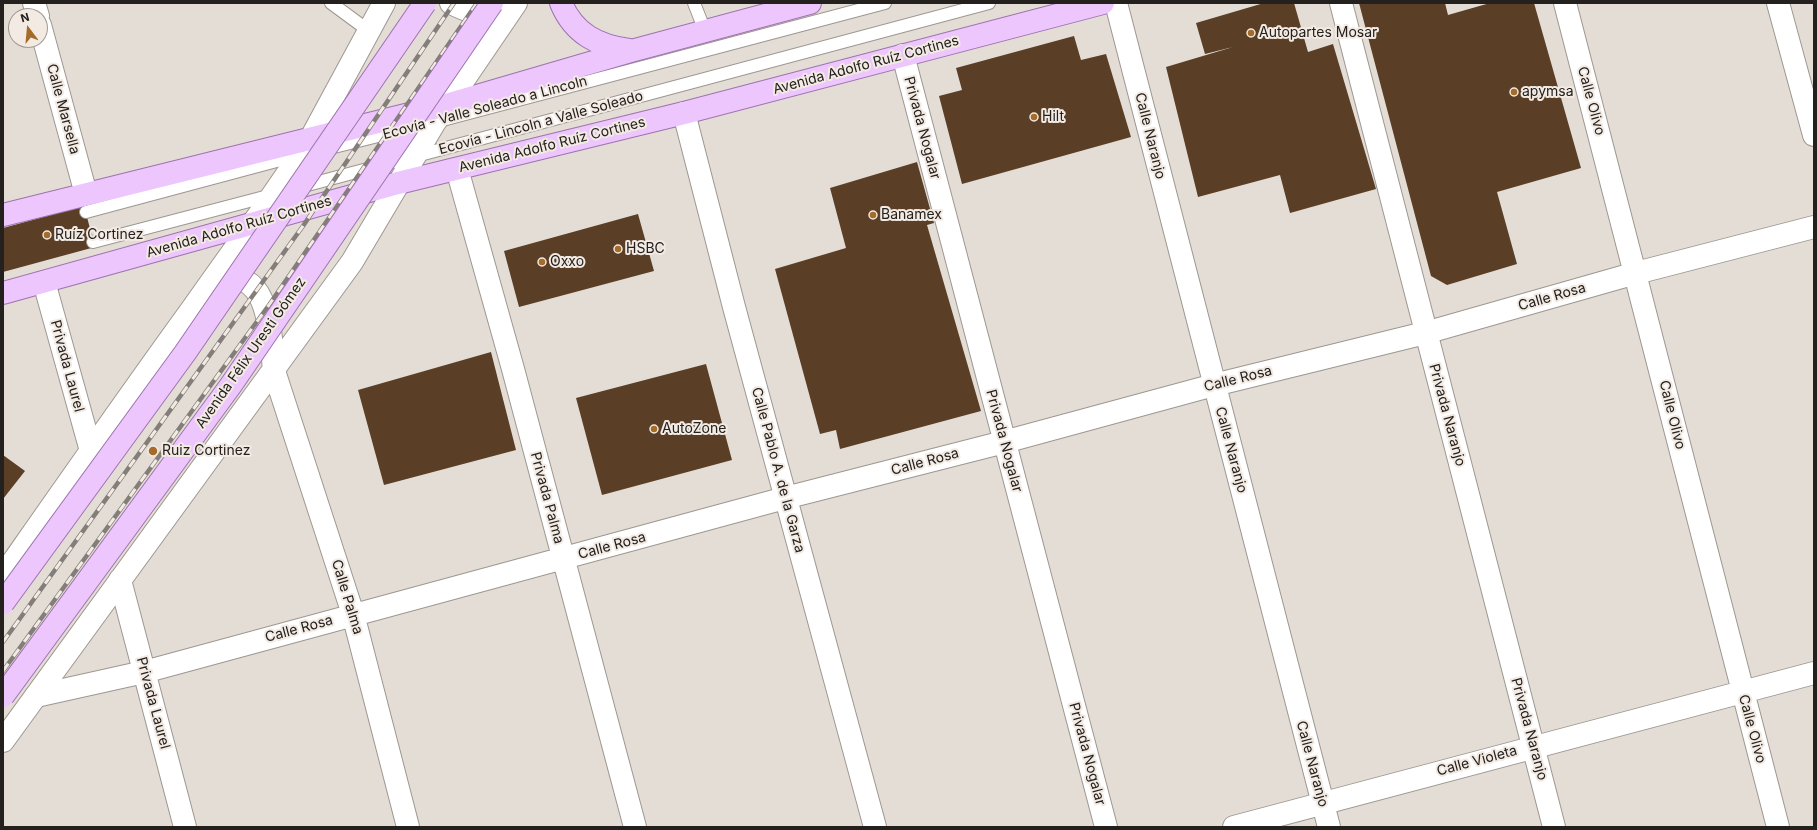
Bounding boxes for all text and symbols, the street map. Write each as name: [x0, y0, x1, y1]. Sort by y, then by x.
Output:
north arrow: [8, 8, 48, 48]
text: N: [19, 10, 31, 25]
place label: Autopartes Mosar: [1259, 25, 1377, 41]
marker: Autopartes Mosar: [1246, 28, 1256, 38]
street label: Avenida Adolfo Ruíz Cortines: [771, 32, 961, 98]
street label: Calle Marsella: [43, 62, 83, 156]
street label: Calle Olivo: [1574, 65, 1608, 137]
street label: Ecovía - Valle Soleado a Lincoln: [381, 73, 589, 143]
street label: Privada Nogalar: [900, 75, 944, 181]
place label: apymsa: [1522, 84, 1574, 100]
marker: apymsa: [1509, 87, 1519, 97]
street label: Ecovía - Lincoln a Valle Soleado: [437, 88, 645, 158]
street label: Calle Naranjo: [1131, 91, 1169, 181]
place label: Hilt: [1042, 109, 1064, 125]
marker: Hilt: [1029, 112, 1039, 122]
street label: Avenida Adolfo Ruíz Cortines: [457, 114, 647, 176]
street label: Avenida Adolfo Ruíz Cortines: [144, 192, 334, 262]
place label: Banamex: [881, 207, 942, 223]
marker: Banamex: [868, 210, 878, 220]
place label: Ruíz Cortinez: [55, 227, 143, 243]
marker: Ruíz Cortinez: [42, 230, 52, 240]
place label: HSBC: [626, 241, 665, 257]
marker: HSBC: [613, 244, 623, 254]
place label: Oxxo: [550, 254, 584, 270]
marker: Oxxo: [537, 257, 547, 267]
street label: Avenida Félix Uresti Gómez: [192, 274, 310, 432]
street label: Calle Rosa: [1516, 279, 1588, 315]
street label: Privada Laurel: [47, 318, 87, 414]
street label: Calle Rosa: [1202, 362, 1274, 396]
street label: Privada Naranjo: [1425, 362, 1469, 468]
street label: Calle Olivo: [1655, 379, 1689, 451]
street label: Calle Pablo A. de la Garza: [748, 385, 808, 555]
street label: Privada Nogalar: [982, 388, 1026, 494]
street label: Calle Naranjo: [1211, 405, 1251, 495]
place label: AutoZone: [662, 421, 726, 437]
marker: AutoZone: [649, 424, 659, 434]
place label: Ruiz Cortinez: [162, 443, 250, 459]
marker: Ruiz Cortinez: [147, 445, 159, 457]
street label: Calle Rosa: [889, 445, 961, 479]
street label: Privada Palma: [527, 450, 567, 546]
street label: Calle Rosa: [576, 529, 648, 563]
street label: Calle Palma: [328, 558, 366, 636]
street label: Calle Rosa: [263, 612, 335, 646]
street label: Privada Laurel: [133, 655, 173, 751]
street label: Privada Naranjo: [1507, 676, 1551, 782]
street label: Calle Olivo: [1735, 693, 1769, 765]
street label: Privada Nogalar: [1065, 701, 1109, 807]
street label: Calle Naranjo: [1292, 719, 1332, 809]
street label: Calle Violeta: [1435, 742, 1519, 780]

